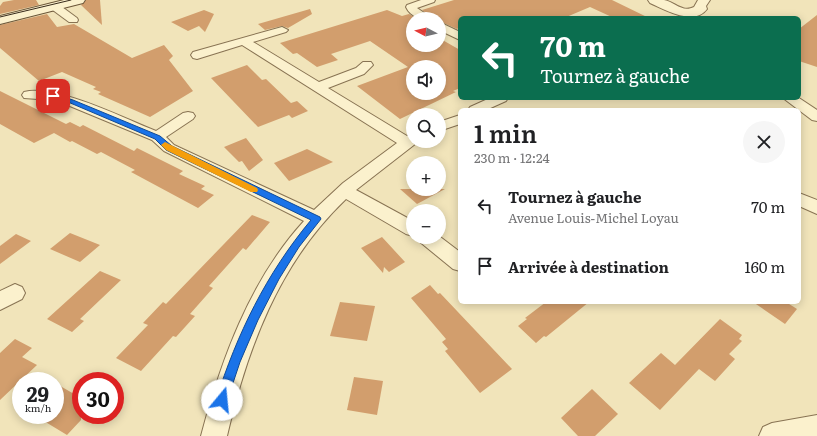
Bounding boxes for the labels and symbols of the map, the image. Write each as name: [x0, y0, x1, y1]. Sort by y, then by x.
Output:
north arrow: [406, 12, 446, 52]
pin: [36, 79, 70, 113]
speed limit sign: 30: [72, 372, 124, 424]
position arrow: [201, 379, 243, 421]

